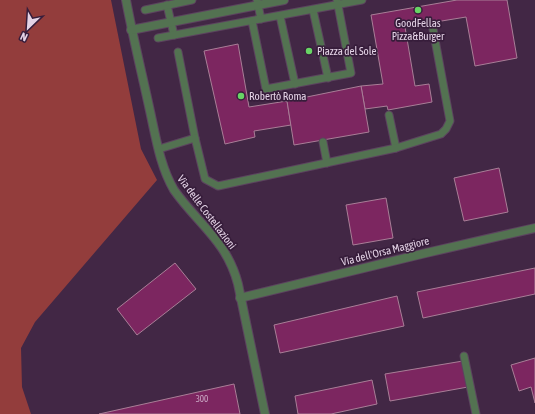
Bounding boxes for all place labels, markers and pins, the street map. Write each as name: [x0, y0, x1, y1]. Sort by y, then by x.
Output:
marker: GoodFellas Pizza&Burger: [413, 5, 423, 15]
place label: GoodFellas Pizza&Burger: [392, 17, 445, 42]
place label: Piazza del Sole: [317, 45, 377, 57]
marker: Piazza del Sole: [304, 46, 314, 56]
place label: Robertò Roma: [249, 90, 306, 102]
marker: Robertò Roma: [236, 91, 246, 101]

